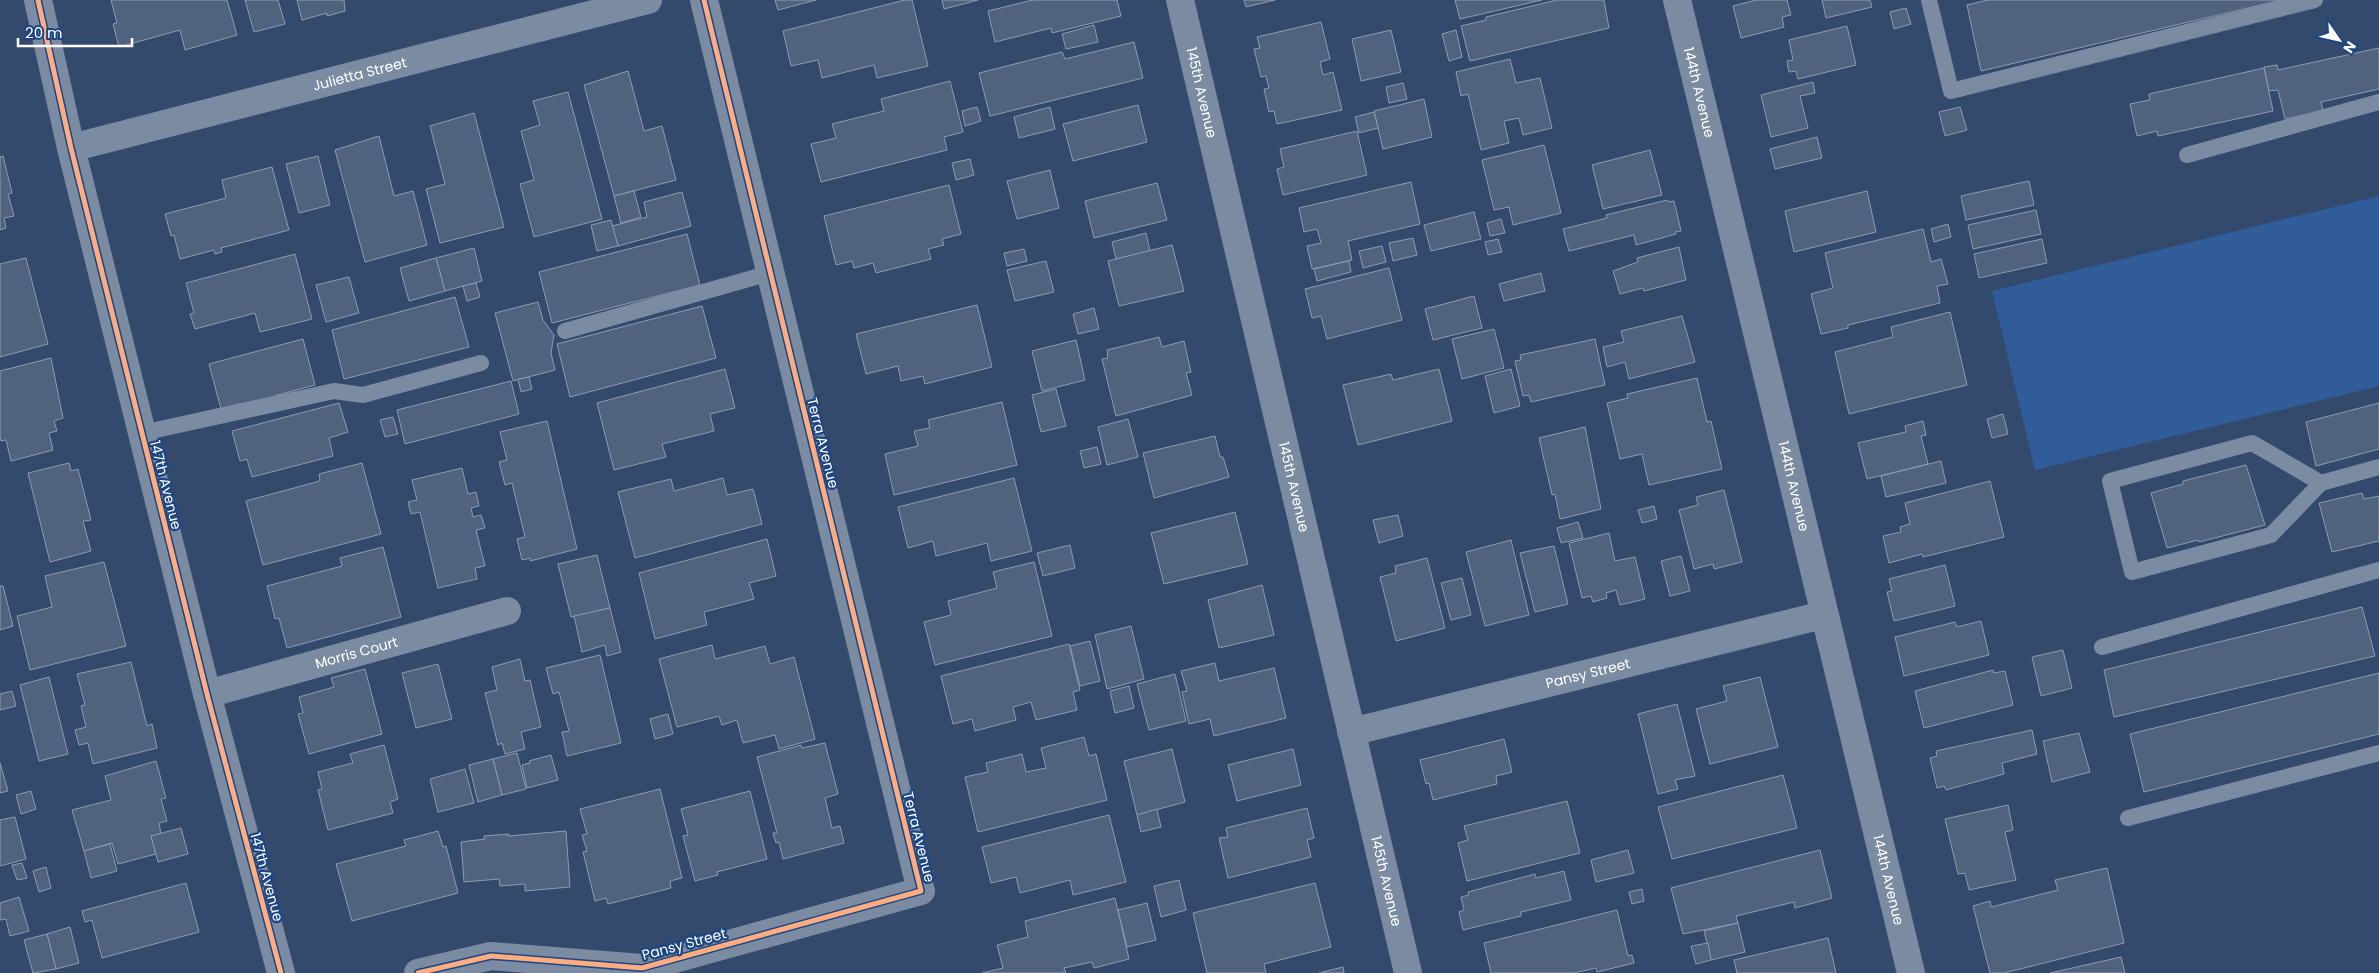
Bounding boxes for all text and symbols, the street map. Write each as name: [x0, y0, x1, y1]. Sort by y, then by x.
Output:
scale bar: [18, 15, 131, 47]
north arrow: [2314, 15, 2364, 65]
text: 20 m: [25, 22, 63, 43]
text: N: [2339, 37, 2361, 57]
street label: 145th Avenue: [1181, 45, 1222, 140]
street label: 144th Avenue: [1679, 45, 1720, 140]
street label: Julietta Street: [310, 52, 409, 96]
street label: Terra Avenue: [802, 396, 844, 491]
street label: 147th Avenue: [145, 438, 187, 532]
street label: 145th Avenue: [1274, 439, 1314, 534]
street label: 144th Avenue: [1773, 439, 1815, 534]
street label: Morris Court: [313, 632, 400, 674]
street label: Pansy Street: [1543, 653, 1632, 693]
street label: Terra Avenue: [898, 790, 940, 885]
street label: 147th Avenue: [246, 830, 289, 924]
street label: 144th Avenue: [1868, 833, 1909, 928]
street label: 145th Avenue: [1366, 834, 1407, 929]
street label: Pansy Street: [640, 923, 728, 965]

